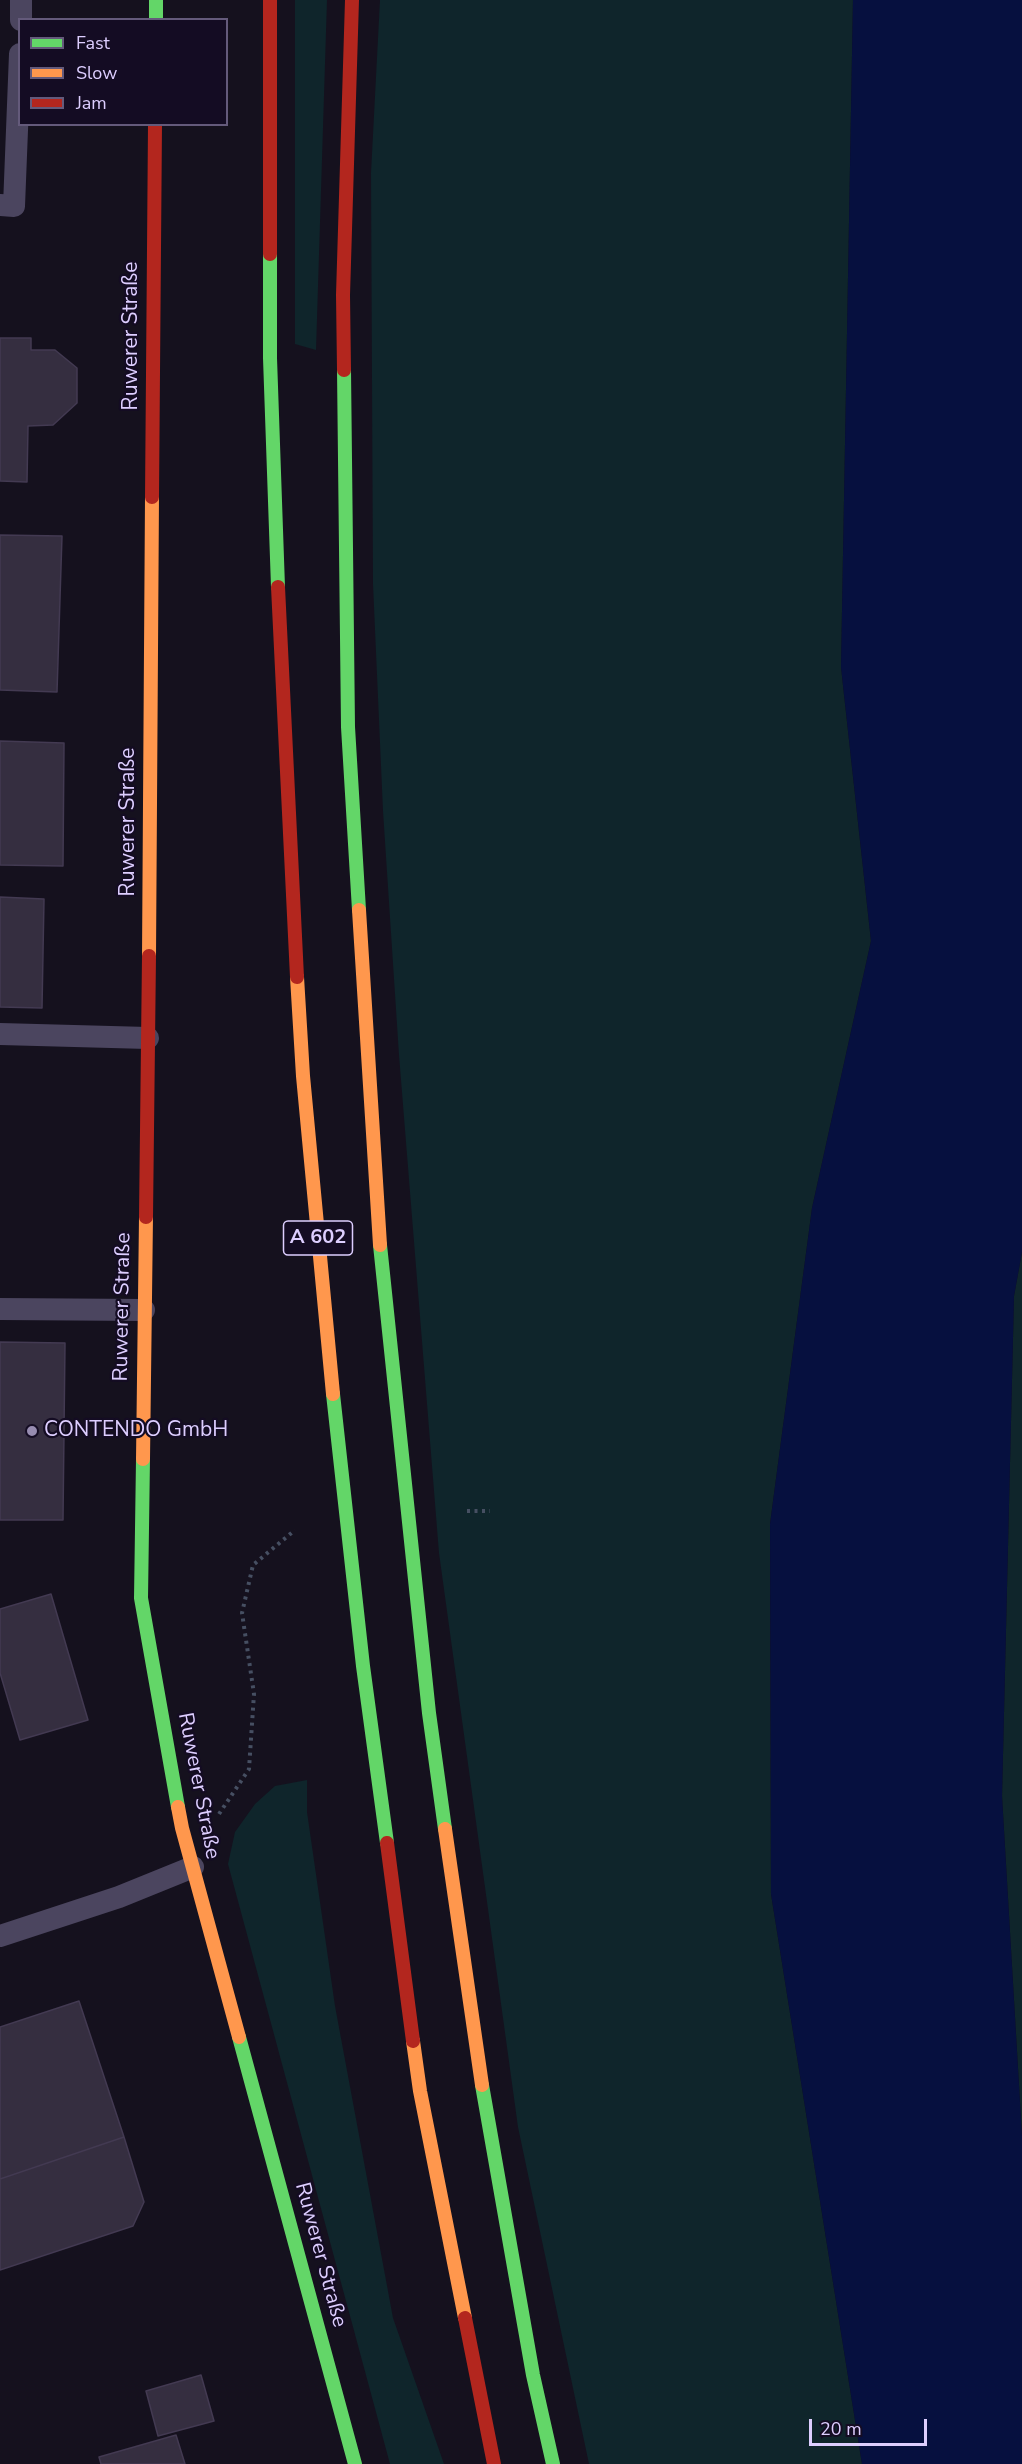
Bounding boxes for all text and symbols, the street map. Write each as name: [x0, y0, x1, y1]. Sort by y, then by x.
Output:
legend: [18, 18, 228, 126]
text: Fast: [76, 31, 110, 55]
text: Slow: [76, 61, 117, 85]
text: Jam: [76, 91, 107, 115]
street label: Ruwerer Straße: [119, 262, 145, 410]
street label: Ruwerer Straße: [116, 748, 142, 896]
road number: A 602: [284, 1221, 352, 1255]
street label: Ruwerer Straße: [109, 1232, 137, 1382]
place label: CONTENDO GmbH: [44, 1418, 228, 1444]
marker: CONTENDO GmbH: [25, 1424, 39, 1438]
street label: Ruwerer Straße: [171, 1711, 225, 1861]
street label: Ruwerer Straße: [289, 2180, 351, 2330]
scale bar: [812, 2407, 930, 2445]
text: 20 m: [820, 2417, 862, 2441]

